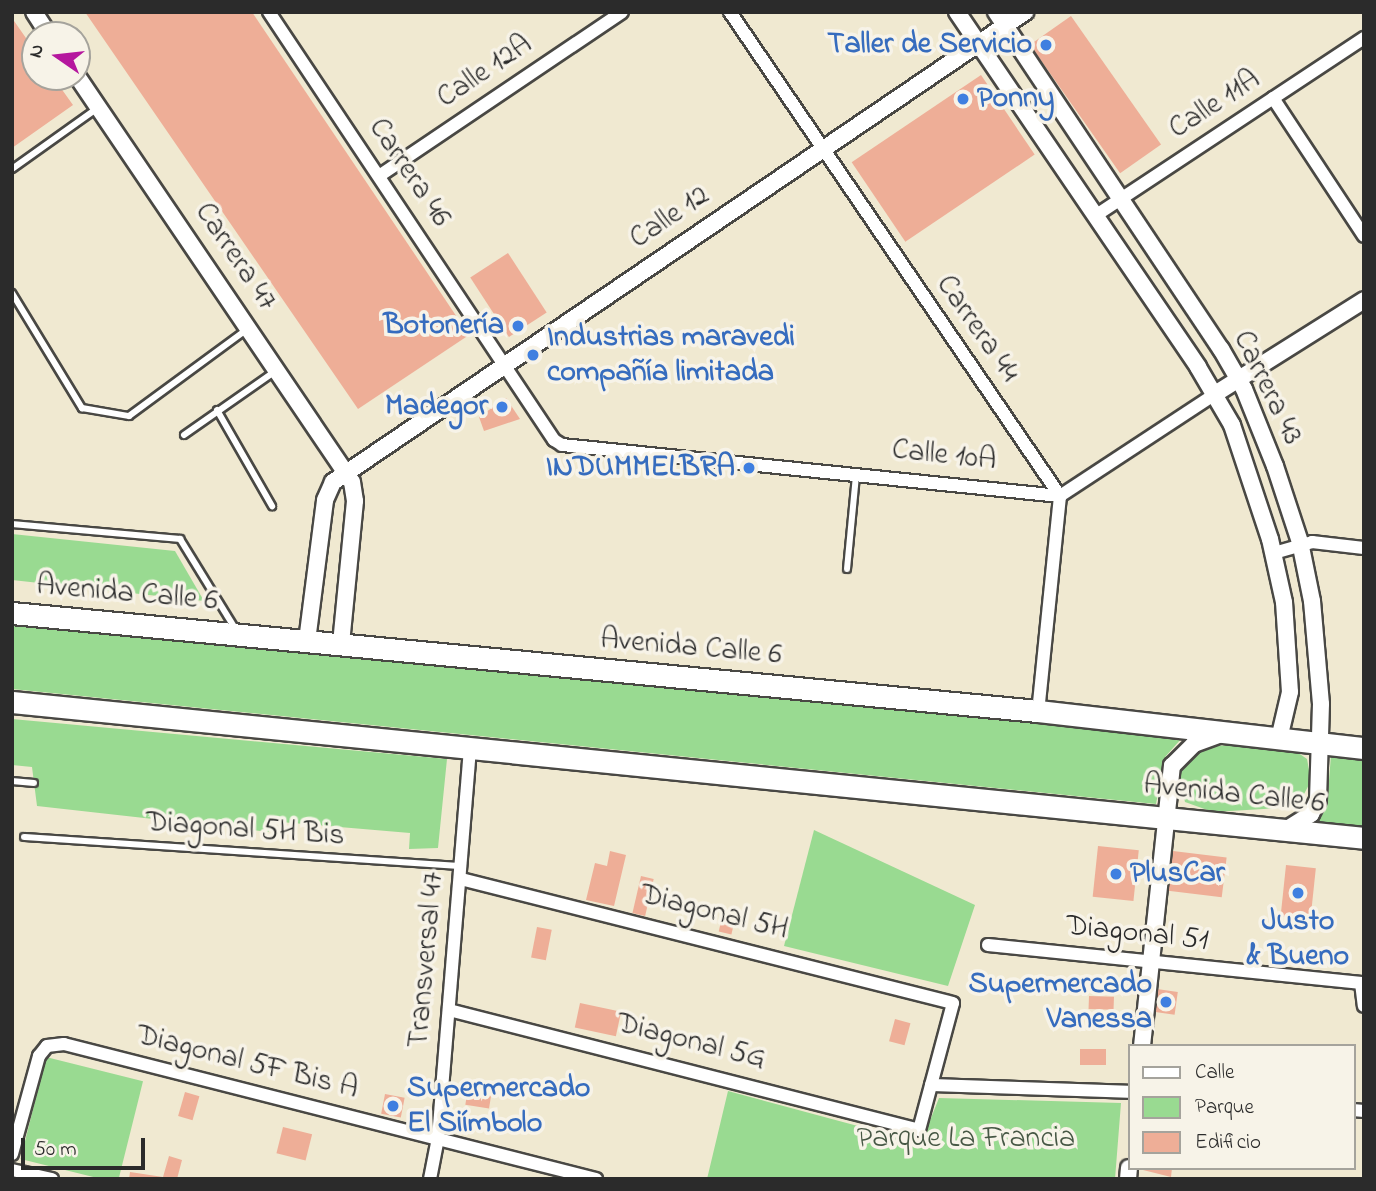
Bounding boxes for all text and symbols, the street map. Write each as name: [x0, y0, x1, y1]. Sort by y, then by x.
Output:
north arrow: [21, 21, 91, 91]
street label: Calle 12A: [431, 27, 539, 117]
place label: Taller de Servicio: [827, 27, 1032, 63]
marker: Taller de Servicio: [1038, 37, 1054, 53]
text: N: [22, 42, 52, 61]
street label: Calle 11A: [1163, 62, 1267, 148]
place label: Ponny: [977, 81, 1054, 117]
marker: Ponny: [955, 91, 971, 107]
street label: Carrera 46: [360, 112, 458, 234]
street label: Calle 12: [623, 178, 717, 258]
street label: Carrera 47: [186, 196, 284, 318]
street label: Carrera 44: [927, 269, 1027, 389]
place label: Botonería: [383, 308, 504, 344]
marker: Botonería: [510, 318, 526, 334]
place label: Industrias maravedi compañía limitada: [547, 320, 795, 390]
street label: Carrera 43: [1224, 325, 1310, 451]
marker: Industrias maravedi compañía limitada: [525, 347, 541, 363]
place label: Madegor: [385, 389, 488, 425]
marker: Madegor: [494, 399, 510, 415]
street label: Calle 10A: [890, 433, 998, 479]
place label: INDUMMELBRA: [546, 450, 735, 486]
marker: INDUMMELBRA: [741, 460, 757, 476]
street label: Avenida Calle 6: [35, 568, 219, 620]
street label: Avenida Calle 6: [599, 622, 783, 674]
street label: Avenida Calle 6: [1142, 768, 1326, 822]
street label: Diagonal 5H Bis: [144, 805, 346, 855]
place label: PlusCar: [1130, 856, 1225, 892]
marker: PlusCar: [1108, 866, 1124, 882]
street label: Transversal 47: [401, 870, 453, 1050]
street label: Diagonal 5H: [636, 877, 792, 949]
marker: Justo & Bueno: [1290, 885, 1306, 901]
place label: Justo & Bueno: [1247, 904, 1349, 974]
street label: Diagonal 51: [1064, 909, 1210, 959]
place label: Supermercado Vanessa: [969, 967, 1152, 1038]
marker: Supermercado Vanessa: [1158, 994, 1174, 1010]
street label: Diagonal 5G: [613, 1006, 769, 1078]
street label: Diagonal 5F Bis A: [132, 1018, 362, 1108]
legend: [1128, 1044, 1355, 1170]
text: Calle: [1195, 1058, 1234, 1088]
place label: Supermercado El Siímbolo: [407, 1071, 590, 1142]
text: Parque: [1195, 1093, 1254, 1123]
marker: Supermercado El Siímbolo: [385, 1098, 401, 1114]
park label: Parque La Francia: [857, 1121, 1075, 1157]
scale bar: [24, 1124, 149, 1168]
text: Edificio: [1195, 1128, 1261, 1158]
text: 50 m: [34, 1135, 77, 1165]

